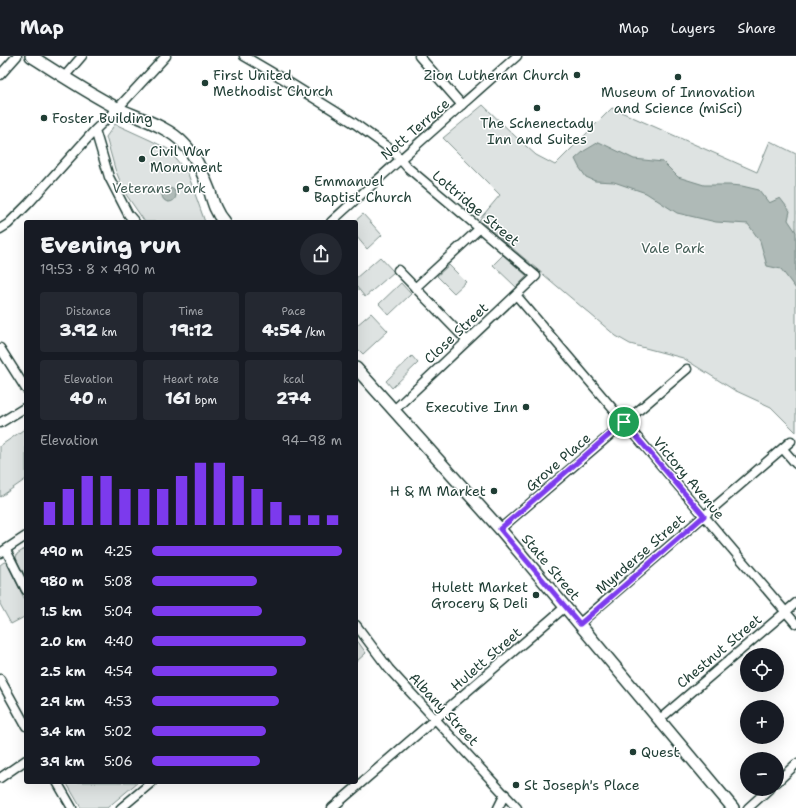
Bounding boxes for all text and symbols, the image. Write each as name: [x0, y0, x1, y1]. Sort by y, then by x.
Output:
text: Map: [20, 15, 64, 40]
text: Map: [619, 19, 649, 37]
text: Layers: [671, 19, 715, 37]
text: Share: [737, 19, 776, 37]
place label: First United Methodist Church: [213, 66, 333, 100]
place label: Zion Lutheran Church: [424, 66, 569, 84]
marker: Zion Lutheran Church: [572, 70, 582, 80]
marker: Museum of Innovation and Science (miSci): [673, 72, 683, 82]
marker: First United Methodist Church: [200, 78, 210, 88]
place label: Museum of Innovation and Science (miSci): [601, 83, 755, 117]
street label: Nott Terrace: [377, 94, 453, 164]
marker: The Schenectady Inn and Suites: [532, 103, 542, 113]
place label: Foster Building: [52, 109, 153, 127]
marker: Foster Building: [39, 113, 49, 123]
place label: The Schenectady Inn and Suites: [480, 114, 594, 148]
place label: Civil War Monument: [150, 142, 223, 176]
marker: Civil War Monument: [137, 154, 147, 164]
street label: Lottridge Street: [429, 166, 523, 250]
place label: Emmanuel Baptist Church: [314, 172, 412, 206]
park label: Veterans Park: [112, 179, 206, 197]
marker: Emmanuel Baptist Church: [301, 184, 311, 194]
text: Evening run: [40, 231, 181, 260]
button: share: [300, 233, 342, 275]
park label: Vale Park: [641, 239, 705, 257]
text: 19:53 · 8 × 490 m: [40, 261, 155, 278]
street label: Close Street: [420, 299, 492, 367]
text: Distance: [66, 304, 111, 319]
text: Time: [178, 304, 204, 319]
text: Pace: [282, 304, 306, 319]
text: 3.92: [60, 319, 98, 341]
text: 19:12: [169, 319, 213, 341]
text: 4:54: [262, 319, 302, 341]
text: km: [98, 325, 117, 340]
text: /km: [302, 325, 325, 340]
text: Elevation: [64, 372, 113, 387]
text: Heart rate: [163, 372, 219, 387]
text: kcal: [283, 372, 304, 387]
text: 40: [70, 387, 94, 409]
text: 161: [165, 387, 191, 409]
text: 274: [276, 387, 311, 409]
text: m: [94, 393, 107, 408]
text: bpm: [191, 393, 217, 408]
place label: Executive Inn: [426, 398, 518, 416]
marker: Executive Inn: [521, 402, 531, 412]
pin: [607, 405, 641, 439]
icon: arrive: [613, 411, 635, 433]
street label: Grove Place: [522, 429, 594, 495]
text: Elevation: [40, 432, 98, 449]
text: 94–98 m: [282, 432, 342, 449]
street label: Victory Avenue: [649, 433, 729, 523]
place label: H & M Market: [390, 482, 486, 500]
marker: H & M Market: [489, 486, 499, 496]
street label: Mynderse Street: [592, 510, 688, 598]
street label: State Street: [518, 530, 584, 604]
text: 490 m: [40, 543, 83, 560]
text: 4:25: [104, 543, 132, 560]
text: 980 m: [40, 573, 84, 590]
text: 5:08: [104, 573, 133, 590]
place label: Hulett Market Grocery & Deli: [431, 578, 528, 612]
marker: Hulett Market Grocery & Deli: [531, 590, 541, 600]
text: 1.5 km: [40, 603, 82, 620]
text: 5:04: [104, 603, 132, 620]
street label: Chestnut Street: [673, 610, 765, 692]
street label: Hulett Street: [447, 623, 525, 695]
text: 2.0 km: [40, 633, 86, 650]
text: 4:40: [104, 633, 133, 650]
map controls: [740, 648, 784, 796]
button: locate: [740, 648, 784, 692]
text: 2.5 km: [40, 663, 86, 680]
text: 4:54: [104, 663, 133, 680]
street label: Albany Street: [405, 669, 483, 749]
text: 2.9 km: [40, 693, 85, 710]
text: 4:53: [104, 693, 132, 710]
button: +: [740, 700, 784, 744]
text: 3.4 km: [40, 723, 85, 740]
text: 5:02: [104, 723, 132, 740]
place label: Quest: [641, 743, 680, 761]
marker: Quest: [628, 747, 638, 757]
button: −: [740, 752, 784, 796]
text: 3.9 km: [40, 753, 85, 770]
text: 5:06: [104, 753, 133, 770]
place label: St Joseph's Place: [524, 776, 640, 794]
marker: St Joseph's Place: [511, 780, 521, 790]

